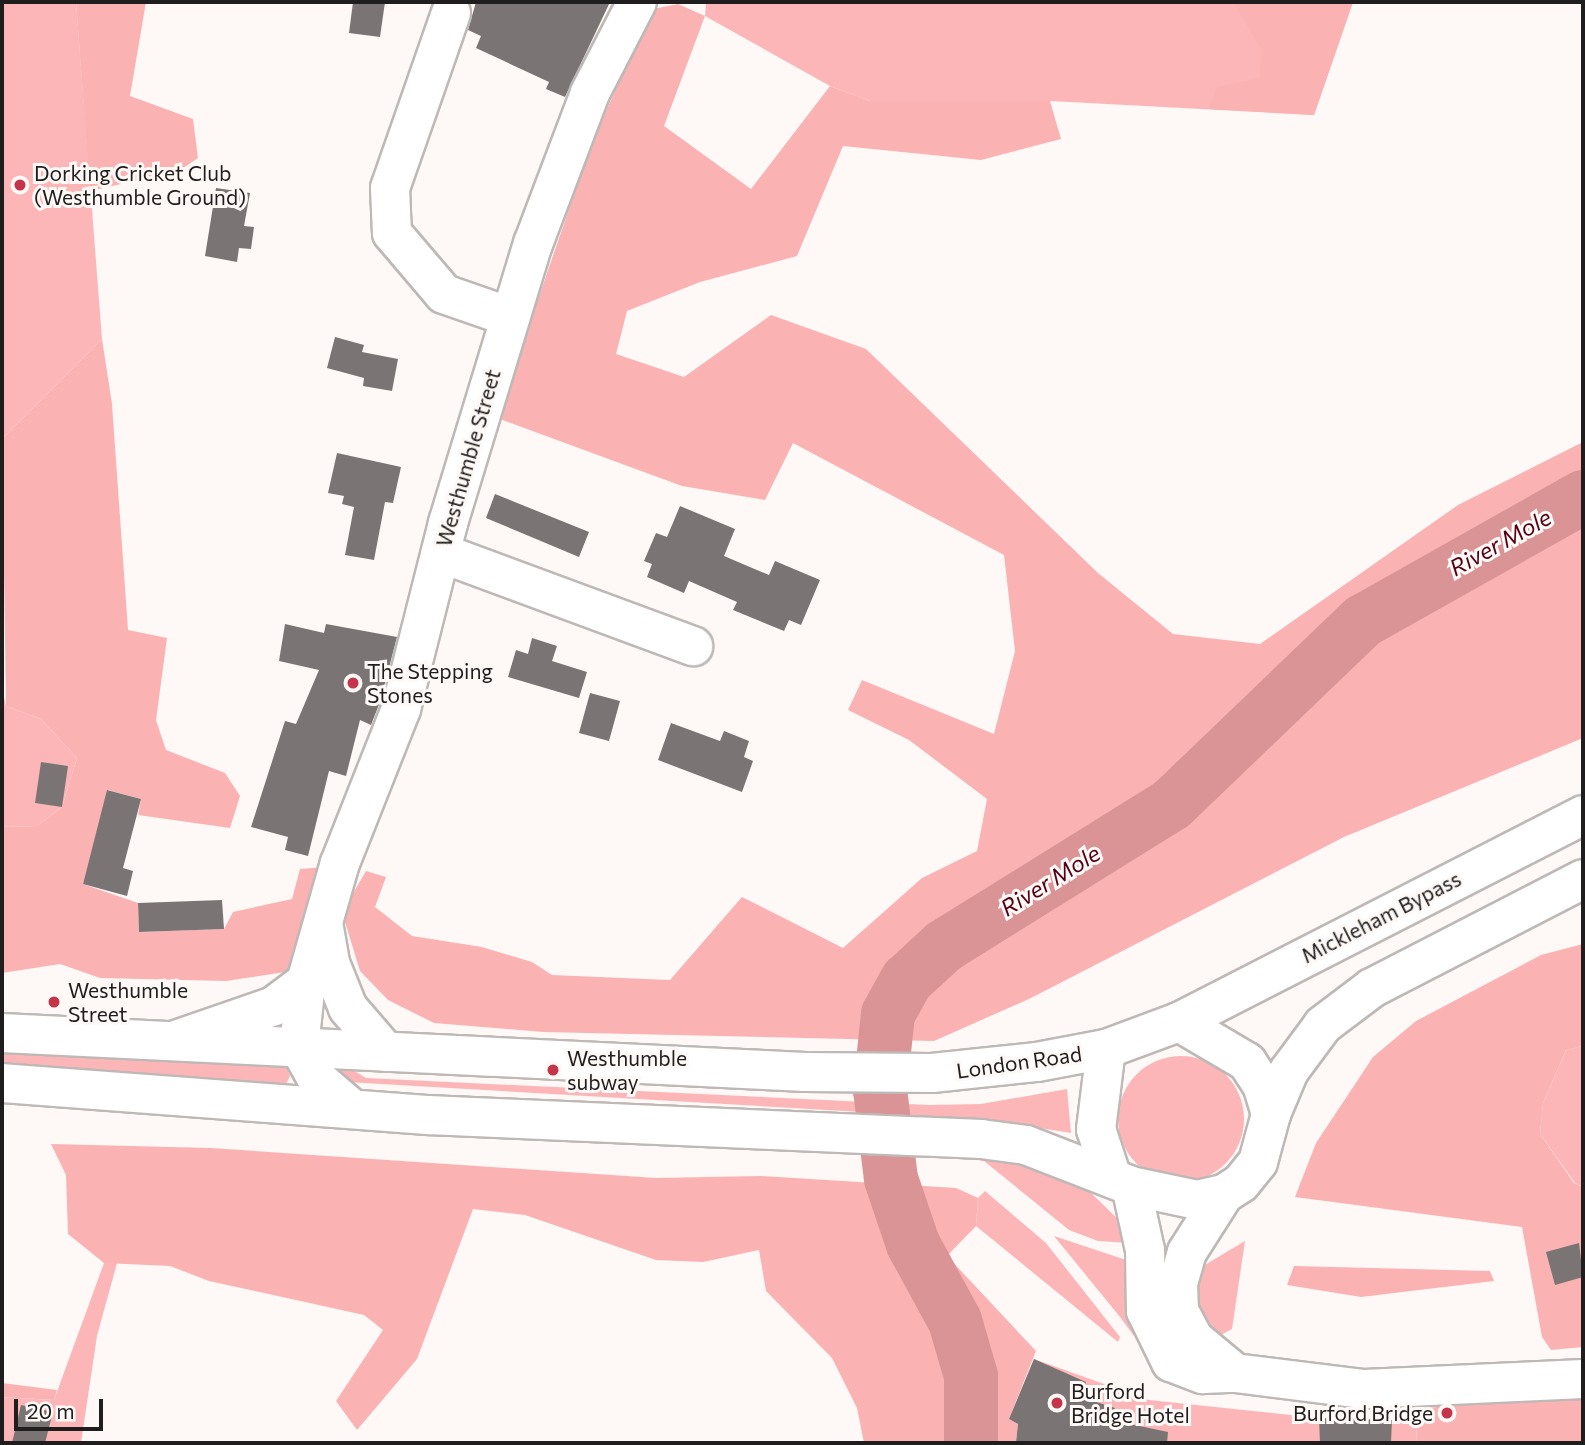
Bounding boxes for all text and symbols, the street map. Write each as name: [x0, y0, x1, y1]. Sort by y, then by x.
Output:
place label: Dorking Cricket Club (Westhumble Ground): [34, 160, 246, 210]
marker: Dorking Cricket Club (Westhumble Ground): [12, 177, 28, 193]
street label: Westhumble Street: [431, 366, 505, 550]
water label: River Mole: [1444, 503, 1556, 581]
place label: The Stepping Stones: [367, 658, 493, 708]
marker: The Stepping Stones: [345, 675, 361, 691]
water label: River Mole: [995, 839, 1105, 921]
street label: Mickleham Bypass: [1297, 866, 1465, 968]
place label: Westhumble Street: [68, 977, 188, 1027]
marker: Westhumble Street: [46, 994, 62, 1010]
street label: London Road: [955, 1041, 1083, 1083]
place label: Westhumble subway: [567, 1045, 687, 1095]
marker: Westhumble subway: [545, 1062, 561, 1078]
place label: Burford Bridge Hotel: [1071, 1378, 1190, 1428]
scale bar: [18, 1386, 107, 1430]
marker: Burford Bridge Hotel: [1049, 1395, 1065, 1411]
text: 20 m: [27, 1398, 75, 1423]
place label: Burford Bridge: [1293, 1400, 1433, 1426]
marker: Burford Bridge: [1439, 1405, 1455, 1421]

